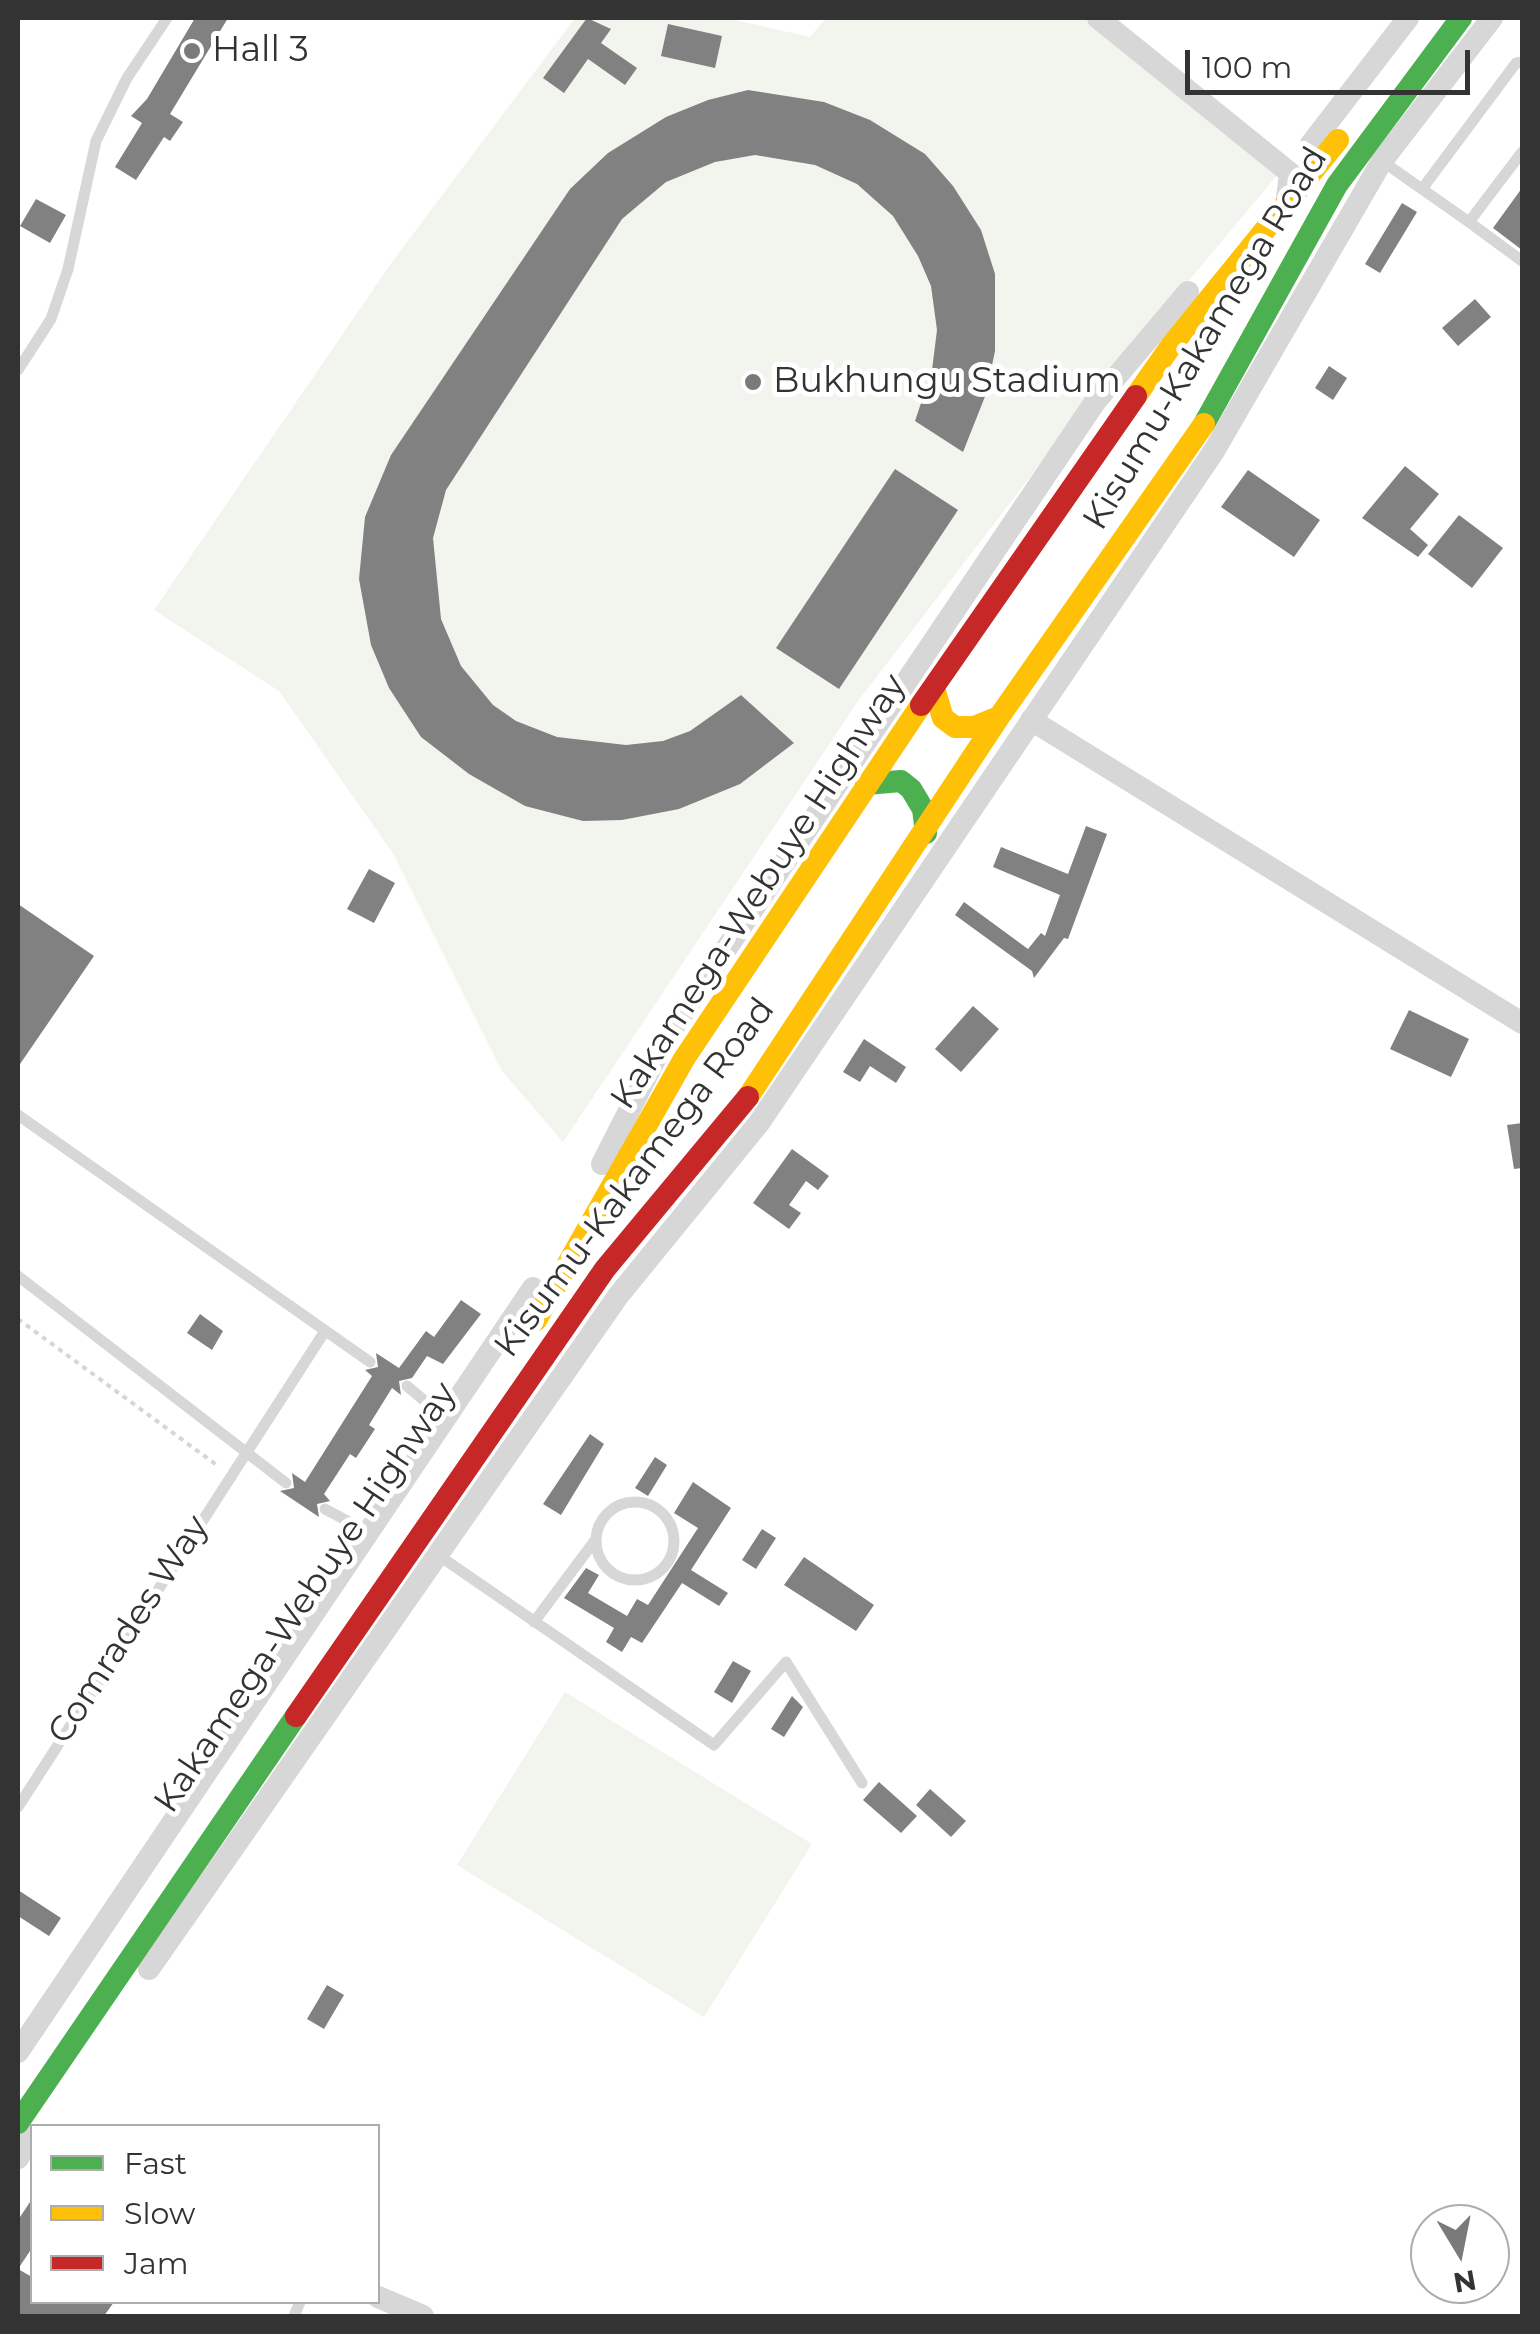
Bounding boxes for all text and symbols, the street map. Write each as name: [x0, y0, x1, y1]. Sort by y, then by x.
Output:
place label: Hall 3: [212, 30, 309, 72]
scale bar: [1190, 30, 1475, 92]
marker: Hall 3: [181, 40, 203, 62]
text: 100 m: [1202, 49, 1292, 86]
street label: Kisumu-Kakamega Road: [1075, 140, 1337, 538]
place label: Bukhungu Stadium: [773, 361, 1121, 403]
marker: Bukhungu Stadium: [742, 371, 764, 393]
street label: Kakamega-Webuye Highway: [603, 667, 915, 1117]
street label: Kisumu-Kakamega Road: [486, 990, 784, 1366]
street label: Kakamega-Webuye Highway: [146, 1375, 466, 1821]
street label: Comrades Way: [40, 1508, 218, 1752]
legend: [30, 2124, 380, 2304]
text: Fast: [124, 2145, 187, 2182]
text: Slow: [124, 2195, 195, 2232]
north arrow: [1410, 2204, 1510, 2304]
text: Jam: [124, 2245, 189, 2282]
text: N: [1451, 2263, 1479, 2300]

